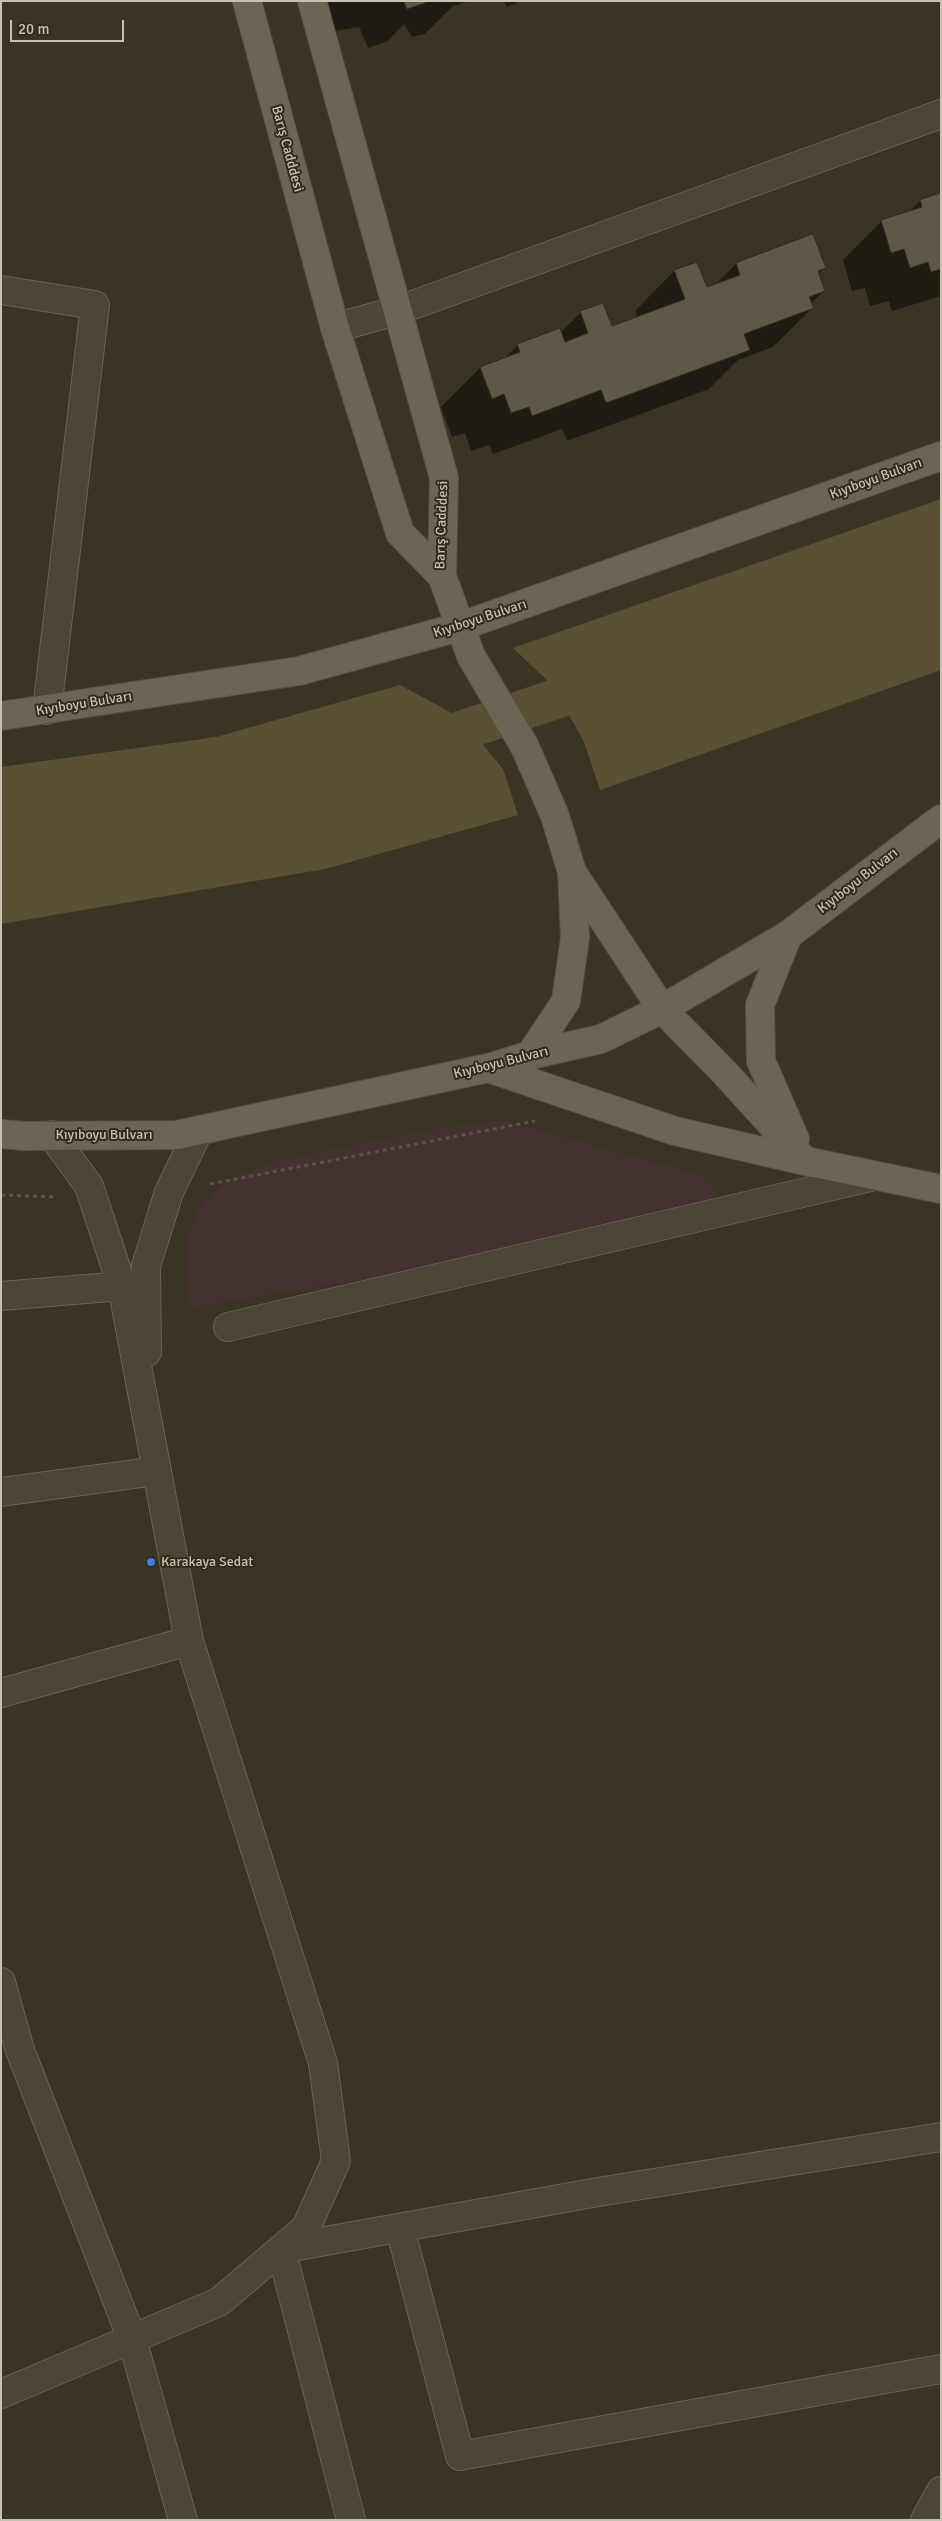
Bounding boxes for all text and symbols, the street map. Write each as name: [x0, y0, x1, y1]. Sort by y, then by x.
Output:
scale bar: [12, 10, 126, 42]
text: 20 m: [18, 20, 49, 38]
street label: Barış Cadddesi: [267, 104, 307, 194]
street label: Kıyıboyu Bulvarı: [828, 455, 924, 503]
street label: Barış Cadddesi: [432, 480, 452, 570]
street label: Kıyıboyu Bulvarı: [431, 596, 529, 642]
street label: Kıyıboyu Bulvarı: [35, 688, 133, 720]
street label: Kıyıboyu Bulvarı: [815, 845, 901, 917]
street label: Kıyıboyu Bulvarı: [452, 1043, 550, 1083]
street label: Kıyıboyu Bulvarı: [56, 1127, 152, 1143]
place label: Karakaya Sedat: [161, 1554, 253, 1570]
marker: Karakaya Sedat: [145, 1556, 157, 1568]

